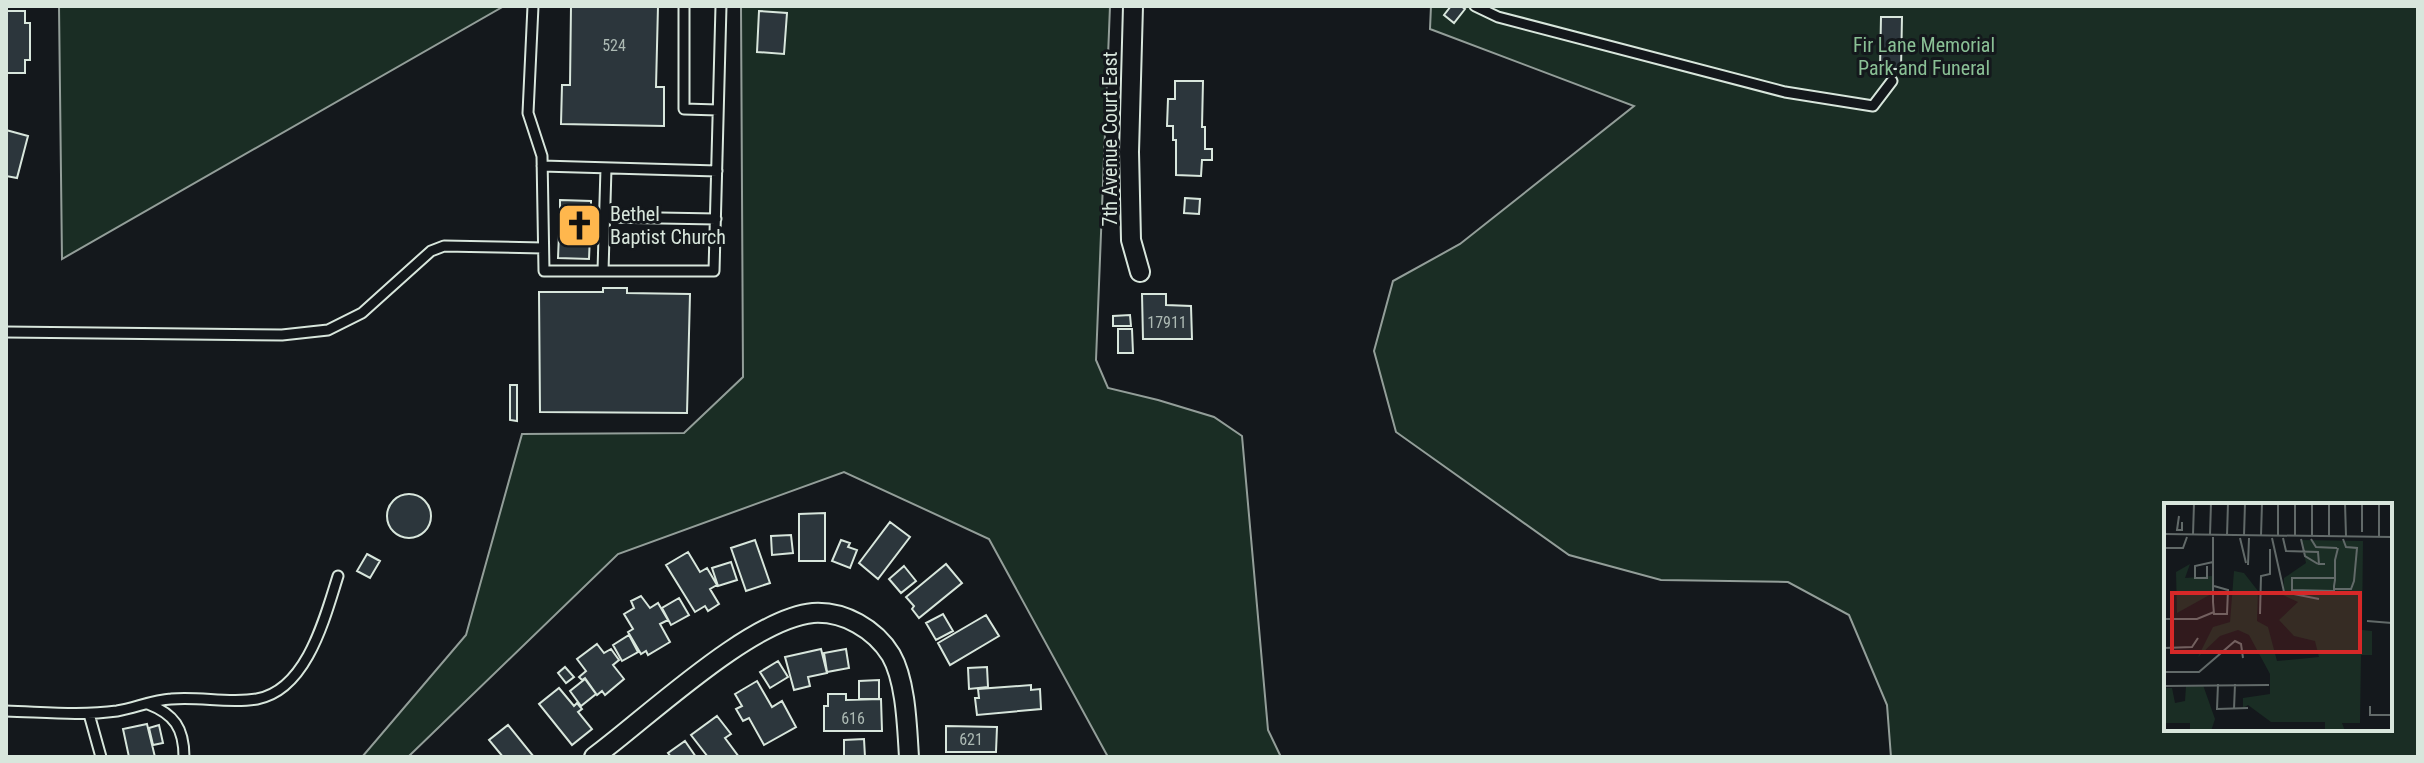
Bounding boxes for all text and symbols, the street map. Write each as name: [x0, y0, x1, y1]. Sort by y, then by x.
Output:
park label: Fir Lane Memorial Park and Funeral: [1853, 33, 1995, 80]
house number: 524: [602, 36, 626, 55]
street label: 7th Avenue Court East: [1098, 51, 1122, 226]
church icon: Bethel Baptist Church: [555, 202, 603, 250]
place label: Bethel Baptist Church: [610, 202, 726, 249]
house number: 17911: [1147, 313, 1187, 332]
inset map: [2164, 503, 2392, 731]
house number: 616: [841, 709, 865, 728]
house number: 621: [959, 730, 983, 749]

